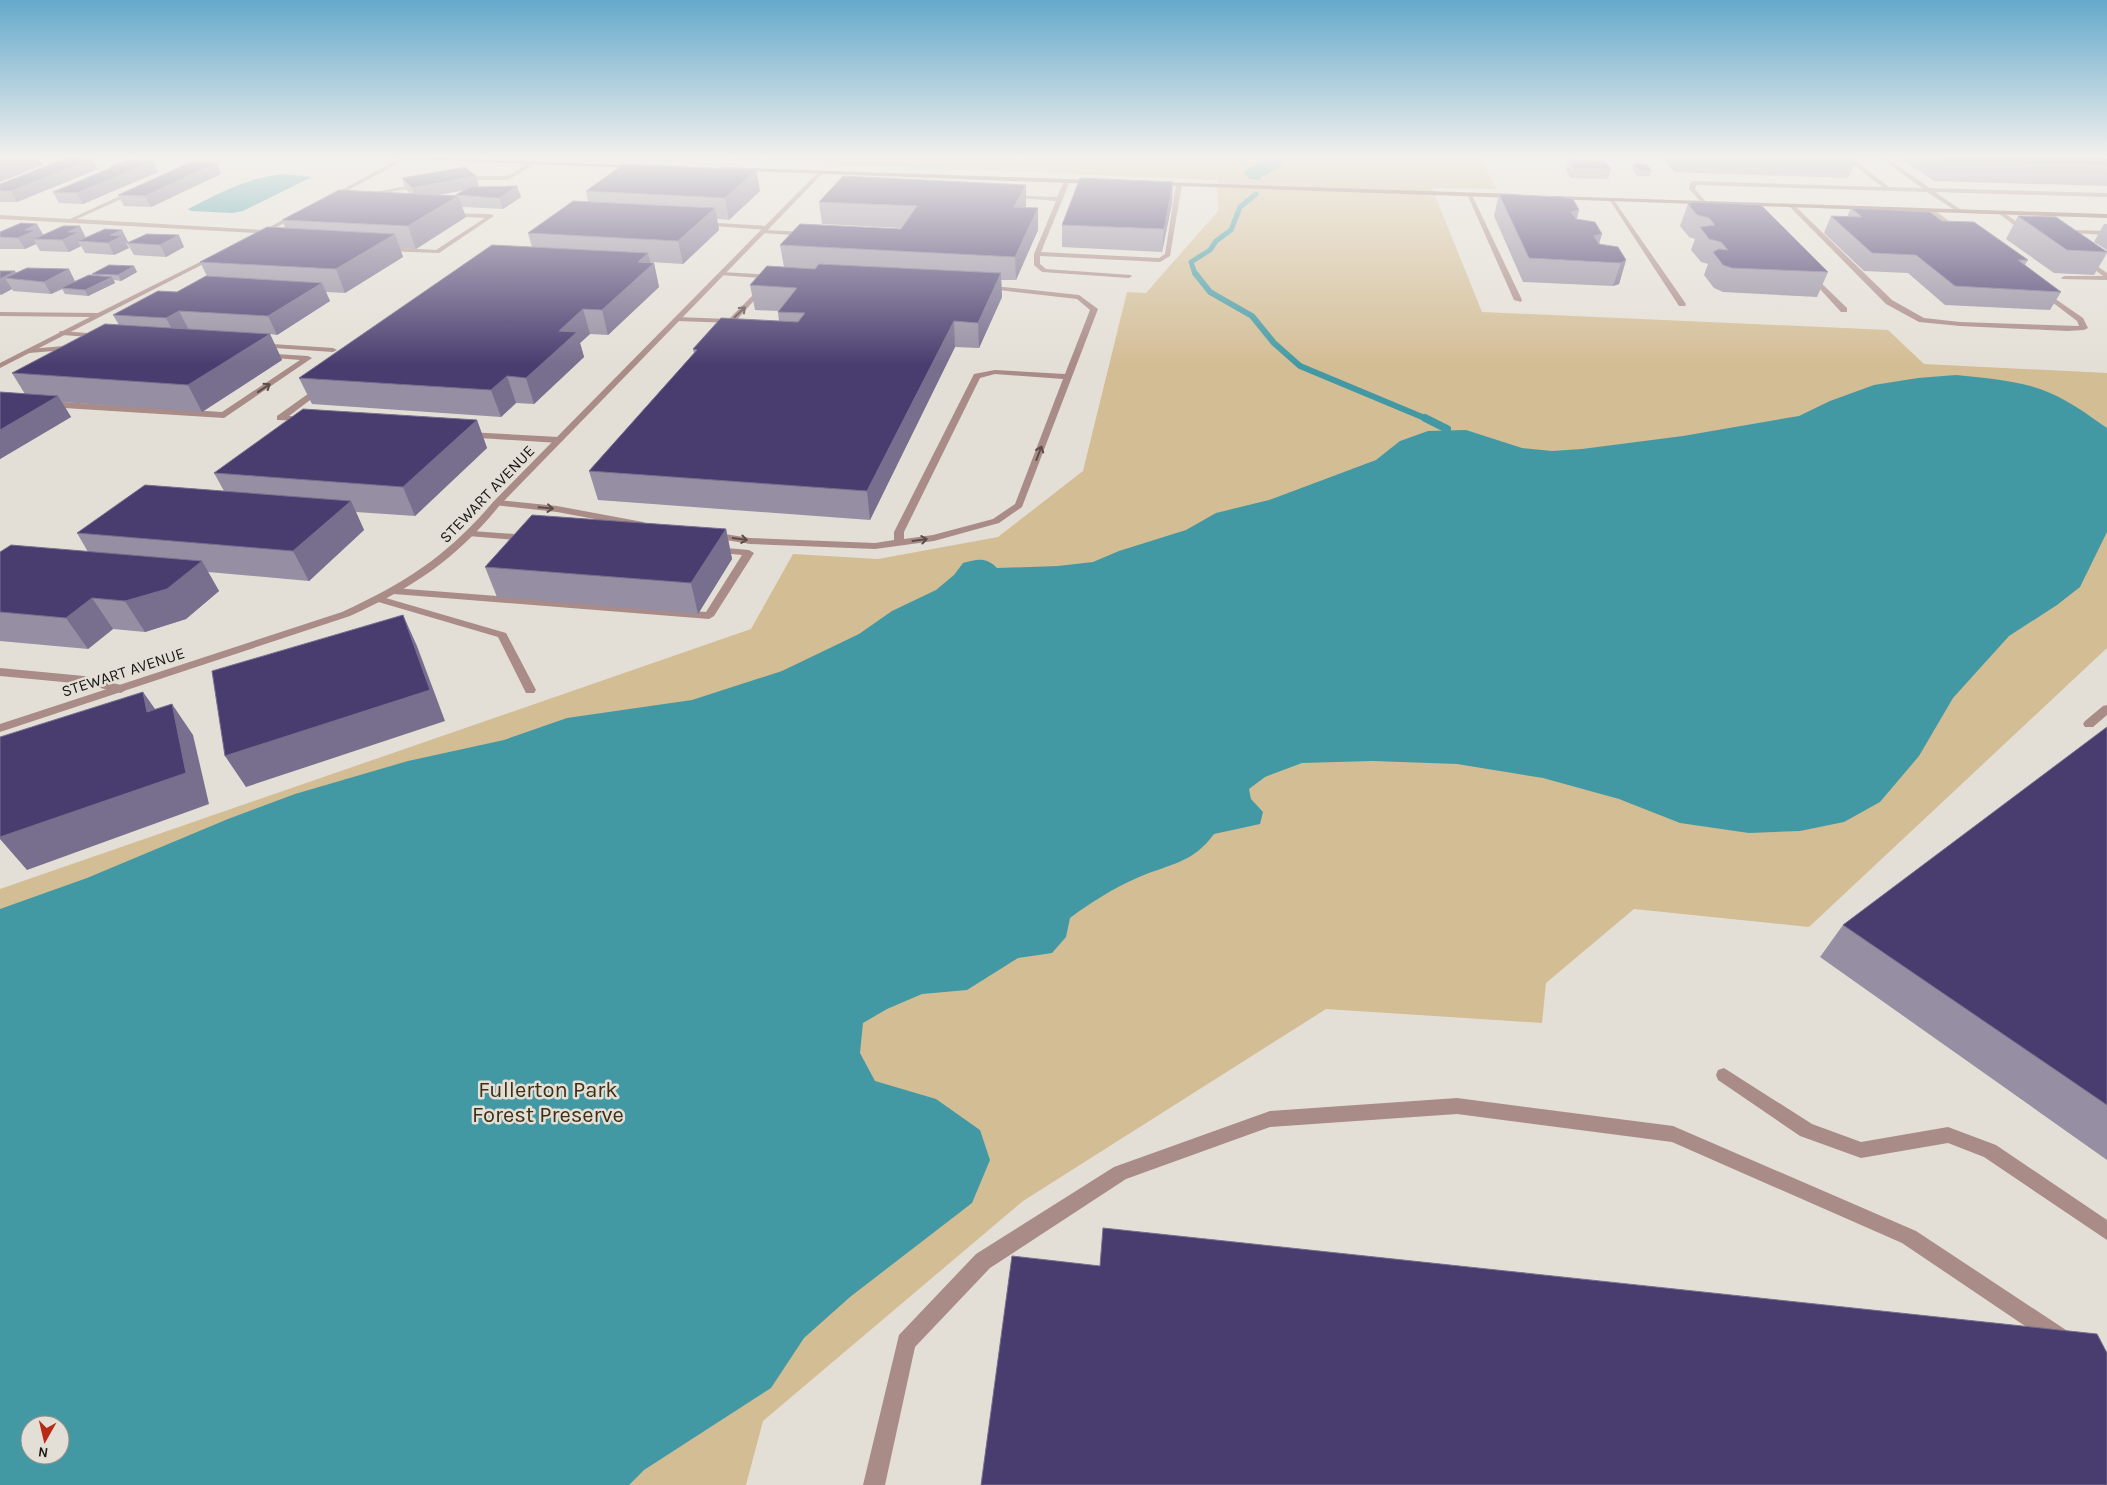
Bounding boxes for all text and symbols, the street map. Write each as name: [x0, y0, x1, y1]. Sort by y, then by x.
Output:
one-way arrow: [734, 306, 746, 318]
one-way arrow: [257, 383, 271, 393]
street label: STEWART AVENUE: [436, 441, 538, 547]
one-way arrow: [1035, 446, 1044, 461]
one-way arrow: [537, 503, 553, 512]
one-way arrow: [732, 535, 748, 545]
one-way arrow: [911, 535, 927, 545]
street label: STEWART AVENUE: [59, 643, 187, 701]
park label: Fullerton Park Forest Preserve: [472, 1077, 624, 1128]
north arrow: [20, 1415, 70, 1465]
text: N: [37, 1443, 49, 1461]

